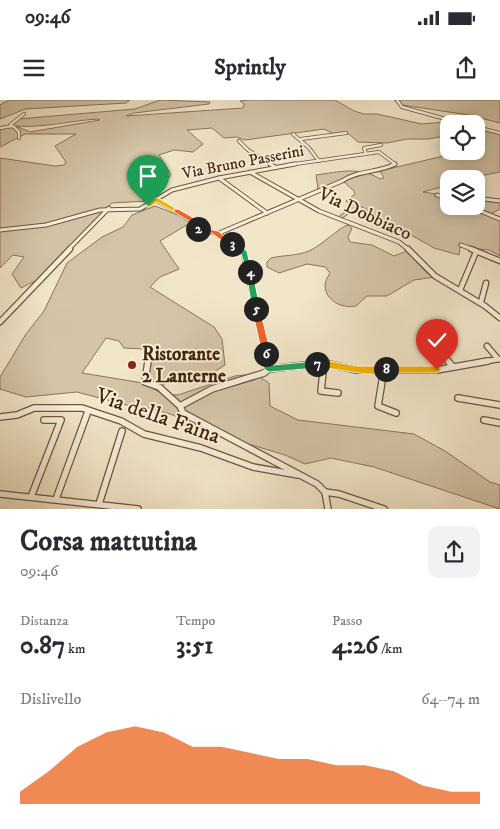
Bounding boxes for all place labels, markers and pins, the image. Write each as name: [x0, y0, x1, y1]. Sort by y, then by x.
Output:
pin: [127, 155, 169, 206]
pin: 2: [186, 216, 210, 242]
pin: 3: [220, 232, 244, 256]
pin: 4: [238, 260, 262, 284]
pin: 5: [244, 296, 268, 322]
pin: [416, 319, 458, 370]
pin: 6: [254, 342, 278, 366]
place label: Ristorante 2 Lanterne: [142, 343, 226, 388]
pin: 7: [304, 352, 330, 376]
pin: 8: [374, 356, 398, 382]
marker: Ristorante 2 Lanterne: [126, 359, 138, 371]

